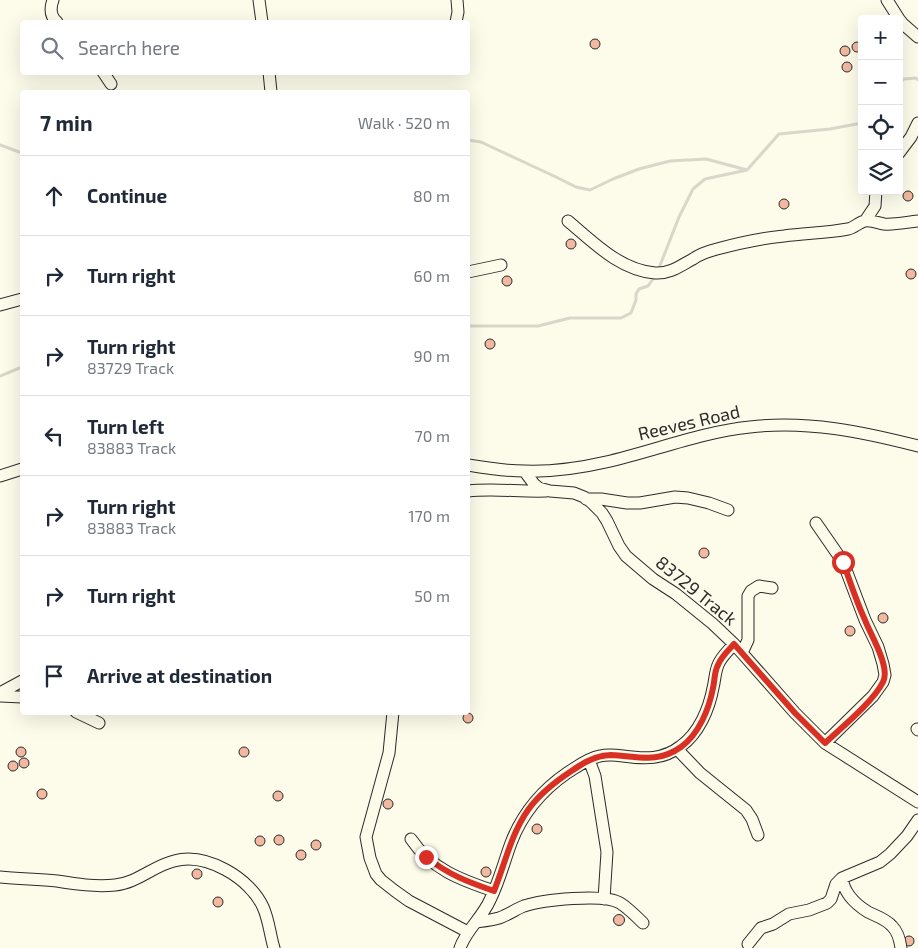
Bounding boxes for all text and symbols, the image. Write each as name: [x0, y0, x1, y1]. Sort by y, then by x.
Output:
map controls: [858, 15, 903, 195]
button: +: [858, 15, 903, 60]
search box: [20, 20, 470, 75]
icon: search: [38, 34, 66, 62]
text: Search here: [78, 36, 180, 59]
button: −: [858, 60, 903, 105]
button: locate: [858, 105, 903, 150]
text: 7 min: [40, 110, 93, 135]
text: Walk · 520 m: [358, 113, 450, 132]
button: layers: [858, 150, 903, 195]
icon: ahead: [40, 182, 68, 210]
text: Continue: [87, 184, 167, 207]
text: 80 m: [413, 186, 450, 205]
icon: right: [40, 262, 68, 290]
text: Turn right: [87, 264, 175, 287]
text: 60 m: [414, 266, 450, 285]
text: Turn right: [87, 335, 175, 358]
icon: right: [40, 342, 68, 370]
text: 90 m: [414, 346, 450, 365]
text: 83729 Track: [87, 358, 174, 377]
street label: Reeves Road: [636, 400, 742, 444]
text: Turn left: [87, 415, 164, 438]
icon: left: [40, 422, 68, 450]
text: 70 m: [415, 426, 450, 445]
text: 83883 Track: [87, 438, 176, 457]
text: Turn right: [87, 495, 175, 518]
icon: right: [40, 502, 68, 530]
text: 170 m: [408, 506, 450, 525]
text: 83883 Track: [87, 518, 176, 537]
street label: 83729 Track: [652, 551, 742, 630]
route start: [832, 551, 855, 574]
icon: right: [40, 582, 68, 610]
text: Turn right: [87, 584, 175, 607]
text: 50 m: [414, 586, 450, 605]
icon: arrive: [40, 662, 68, 690]
text: Arrive at destination: [87, 664, 272, 687]
route end: [415, 846, 438, 869]

